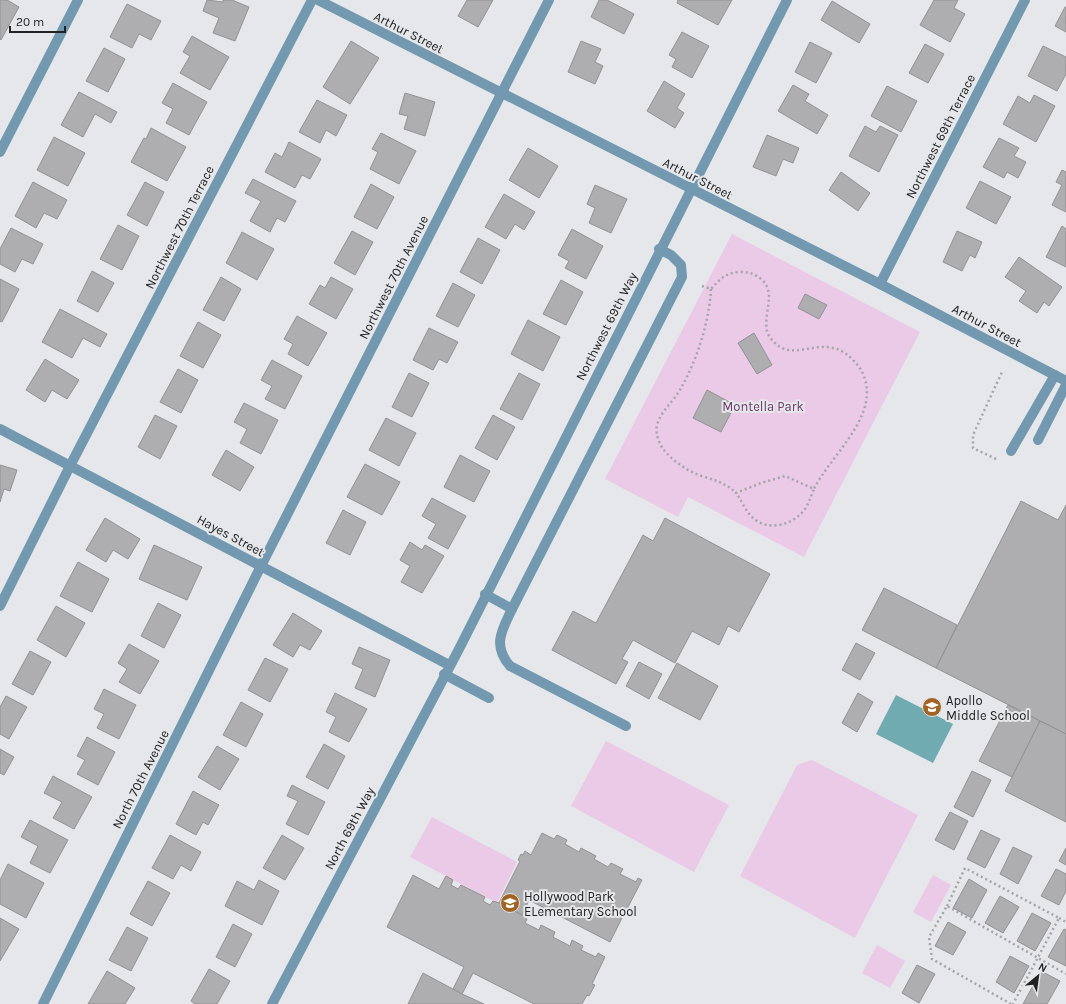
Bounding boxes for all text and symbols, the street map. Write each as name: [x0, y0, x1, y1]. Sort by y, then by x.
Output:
scale bar: [10, 8, 65, 34]
street label: Arthur Street: [371, 8, 446, 56]
text: 20 m: [16, 15, 44, 29]
street label: Northwest 69th Terrace: [903, 71, 978, 201]
street label: Arthur Street: [660, 154, 735, 202]
street label: Northwest 70th Terrace: [142, 163, 217, 291]
street label: Northwest 70th Avenue: [356, 213, 431, 342]
street label: Northwest 69th Way: [573, 270, 640, 383]
street label: Arthur Street: [950, 301, 1024, 350]
park label: Montella Park: [722, 399, 804, 414]
street label: Hayes Street: [194, 511, 267, 560]
place label: Apollo Middle School: [946, 693, 1030, 723]
school or university icon: Apollo Middle School: [921, 696, 943, 718]
street label: North 70th Avenue: [109, 727, 172, 831]
street label: North 69th Way: [321, 784, 378, 872]
place label: Hollywood Park ELementary School: [524, 889, 637, 919]
school or university icon: Hollywood Park ELementary School: [499, 892, 521, 914]
north arrow: [1018, 956, 1058, 996]
text: N: [1036, 960, 1049, 975]

